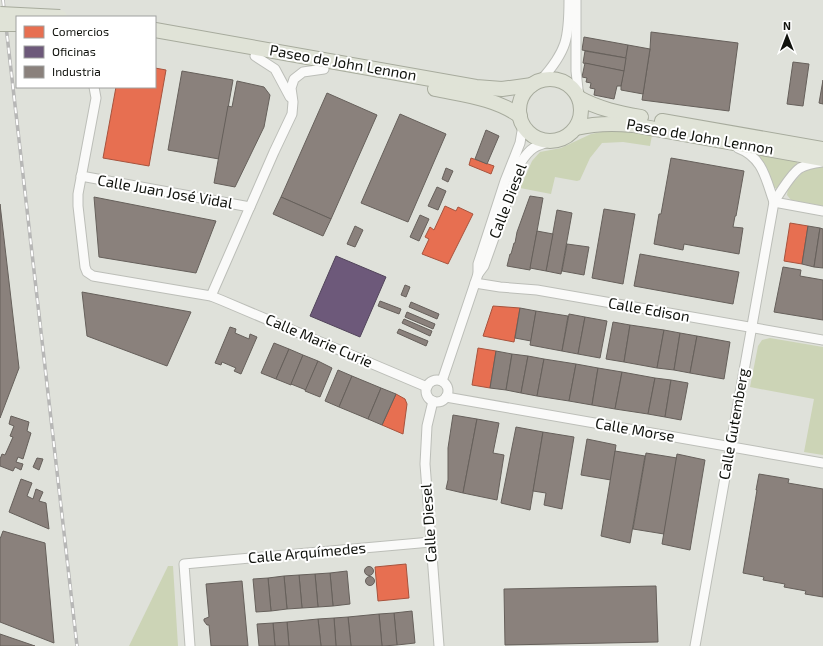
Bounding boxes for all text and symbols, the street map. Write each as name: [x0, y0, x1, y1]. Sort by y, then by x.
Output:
legend: [16, 16, 156, 88]
north arrow: [767, 16, 807, 56]
text: N: [783, 19, 791, 32]
text: Comercios: [52, 24, 109, 38]
street label: Paseo de John Lennon: [268, 40, 418, 84]
text: Oficinas: [52, 44, 96, 58]
text: Industria: [52, 64, 101, 78]
street label: Paseo de John Lennon: [625, 114, 775, 158]
street label: Calle Diesel: [485, 160, 530, 241]
street label: Calle Juan José Vidal: [96, 170, 235, 212]
street label: Calle Edison: [607, 293, 691, 325]
street label: Calle Marie Curie: [263, 309, 376, 371]
street label: Calle Gutemberg: [714, 366, 752, 481]
street label: Calle Morse: [594, 413, 676, 445]
street label: Calle Diesel: [416, 483, 440, 563]
street label: Calle Arquímedes: [247, 538, 367, 566]

